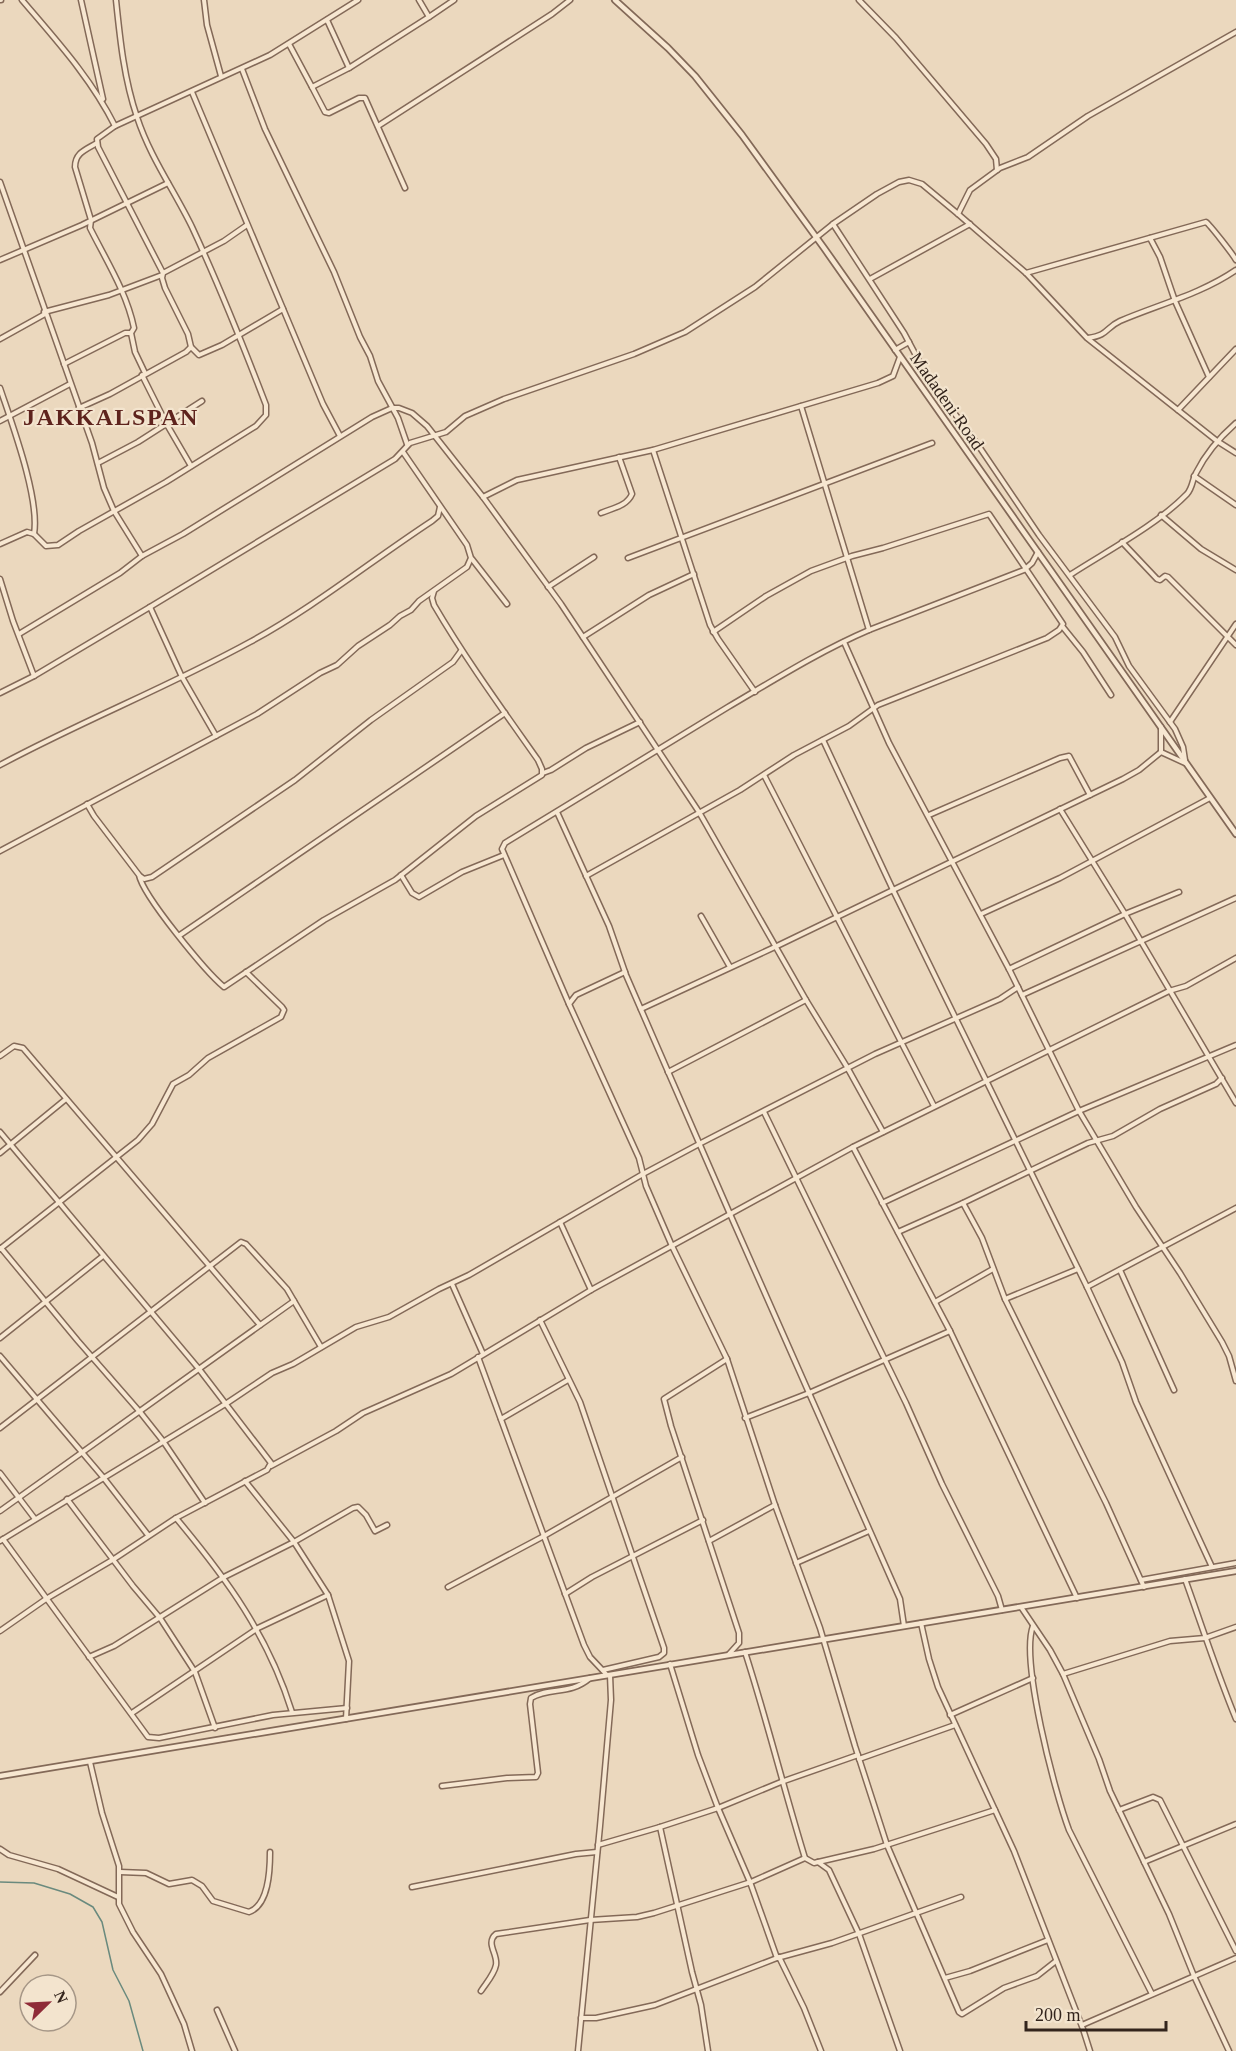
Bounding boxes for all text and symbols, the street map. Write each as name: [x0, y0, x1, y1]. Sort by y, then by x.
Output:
street label: Madadeni Road: [906, 348, 988, 454]
district label: JAKKALSPAN: [23, 404, 199, 430]
north arrow: [18, 1973, 78, 2033]
text: N: [51, 1988, 72, 2006]
scale bar: [1026, 1994, 1166, 2032]
text: 200 m: [1035, 2005, 1081, 2025]

